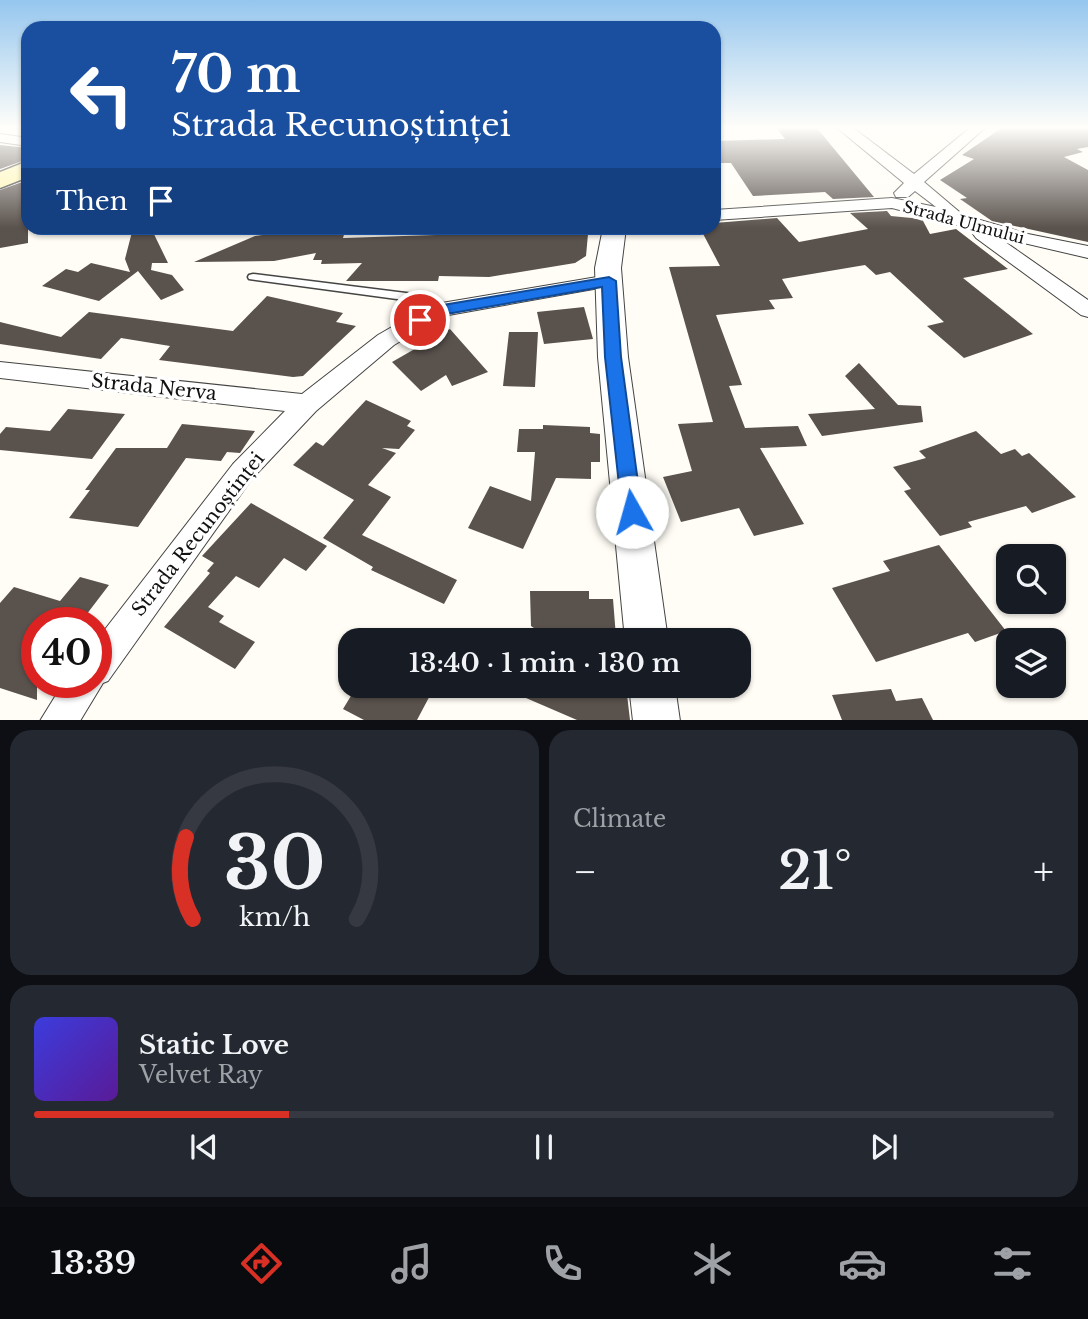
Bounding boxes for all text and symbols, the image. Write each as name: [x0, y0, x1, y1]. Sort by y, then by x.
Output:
text: 70 m: [171, 44, 301, 105]
icon: left: [56, 49, 147, 140]
text: Strada Recunoștinței: [171, 105, 511, 145]
icon: arrive: [142, 182, 180, 220]
text: Then: [56, 185, 128, 217]
street label: Strada Ulmului: [901, 196, 1028, 248]
pin: [390, 290, 450, 350]
icon: arrive: [401, 301, 439, 339]
street label: Strada Nerva: [90, 369, 218, 405]
street label: Strada Recunoștinței: [127, 447, 269, 621]
position arrow: [595, 475, 669, 549]
map controls: [996, 544, 1066, 698]
button: search: [996, 544, 1066, 614]
speed limit sign: 40: [21, 607, 112, 698]
button: layers: [996, 628, 1066, 698]
text: 13:40 · 1 min · 130 m: [409, 647, 680, 679]
text: Climate: [573, 805, 666, 833]
text: 30: [224, 818, 325, 909]
text: 21°: [778, 839, 852, 903]
text: −: [573, 848, 597, 895]
text: +: [1033, 848, 1054, 895]
text: km/h: [239, 901, 310, 932]
text: Static Love: [139, 1029, 289, 1061]
text: Velvet Ray: [139, 1061, 263, 1089]
icon: previous: [185, 1128, 223, 1166]
icon: pause: [525, 1128, 563, 1166]
icon: next: [865, 1128, 903, 1166]
icon: directions: [237, 1239, 286, 1288]
icon: music: [387, 1239, 436, 1288]
icon: phone: [538, 1239, 587, 1288]
icon: climate: [688, 1239, 737, 1288]
icon: car: [838, 1239, 887, 1288]
icon: filters: [988, 1239, 1037, 1288]
text: 13:39: [51, 1243, 136, 1283]

